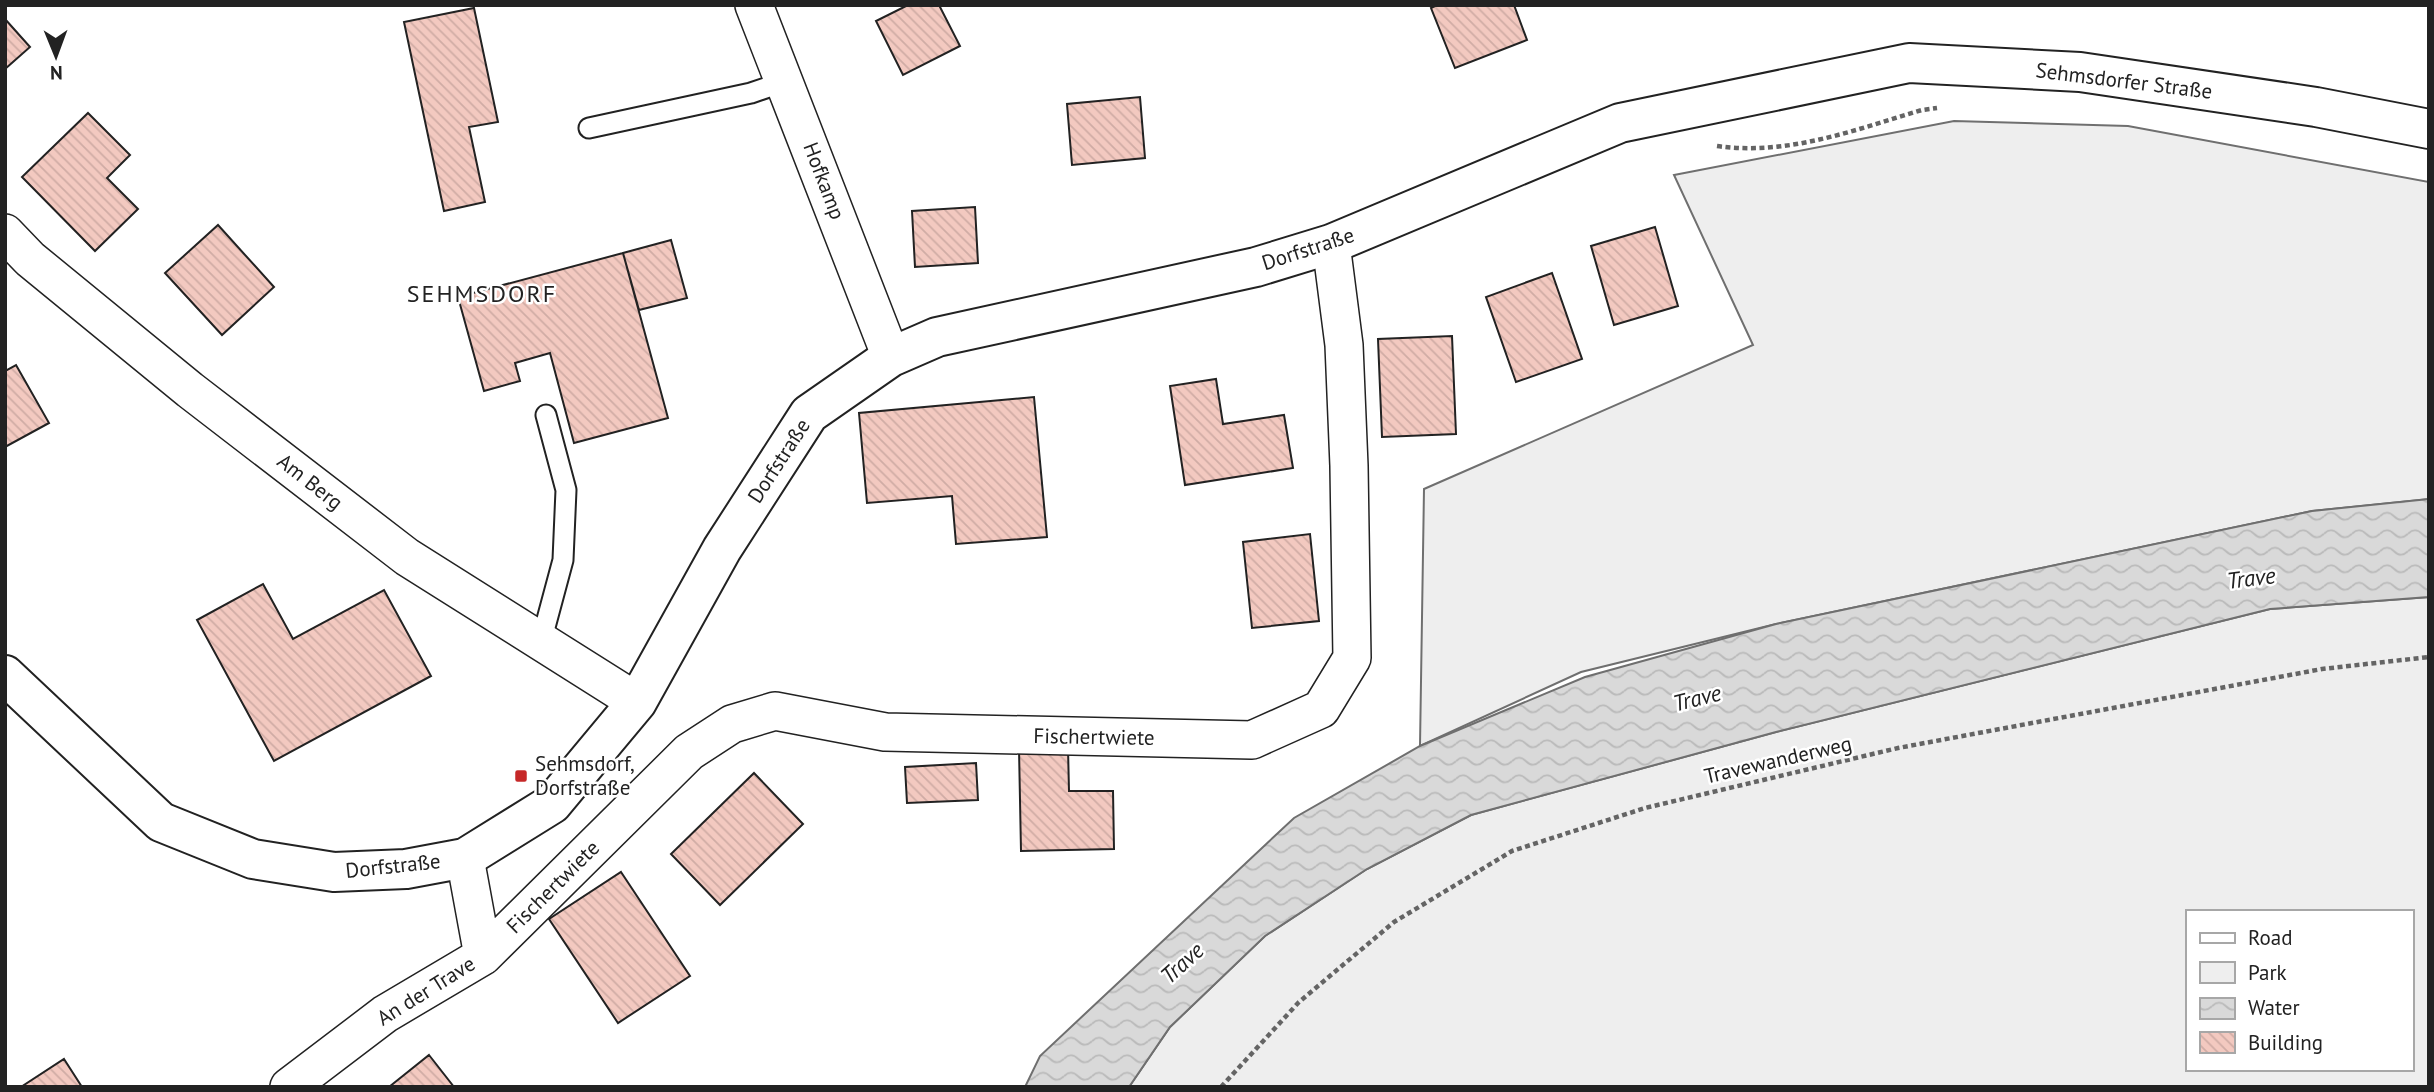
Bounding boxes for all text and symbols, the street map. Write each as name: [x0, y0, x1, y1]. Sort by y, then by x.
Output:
north arrow: [21, 21, 91, 91]
street label: Sehmsdorfer Straße: [2034, 56, 2214, 105]
text: N: [50, 61, 63, 85]
street label: Hofkamp: [797, 138, 852, 223]
street label: Dorfstraße: [1258, 221, 1357, 276]
district label: SEHMSDORF: [407, 278, 557, 309]
street label: Dorfstraße: [741, 413, 816, 508]
street label: Am Berg: [272, 447, 349, 516]
water label: Trave: [2225, 560, 2277, 595]
water label: Trave: [1670, 677, 1724, 717]
street label: Fischertwiete: [1033, 722, 1155, 751]
street label: Travewanderweg: [1701, 729, 1854, 790]
place label: Sehmsdorf, Dorfstraße: [535, 750, 635, 801]
marker: Sehmsdorf, Dorfstraße: [513, 768, 529, 784]
street label: Fischertwiete: [500, 834, 605, 939]
street label: Dorfstraße: [344, 847, 442, 884]
legend: [2186, 910, 2413, 1071]
text: Road: [2248, 924, 2292, 951]
water label: Trave: [1154, 935, 1210, 990]
street label: An der Trave: [372, 950, 480, 1031]
text: Park: [2248, 959, 2287, 986]
text: Water: [2248, 994, 2300, 1021]
text: Building: [2248, 1029, 2323, 1056]

